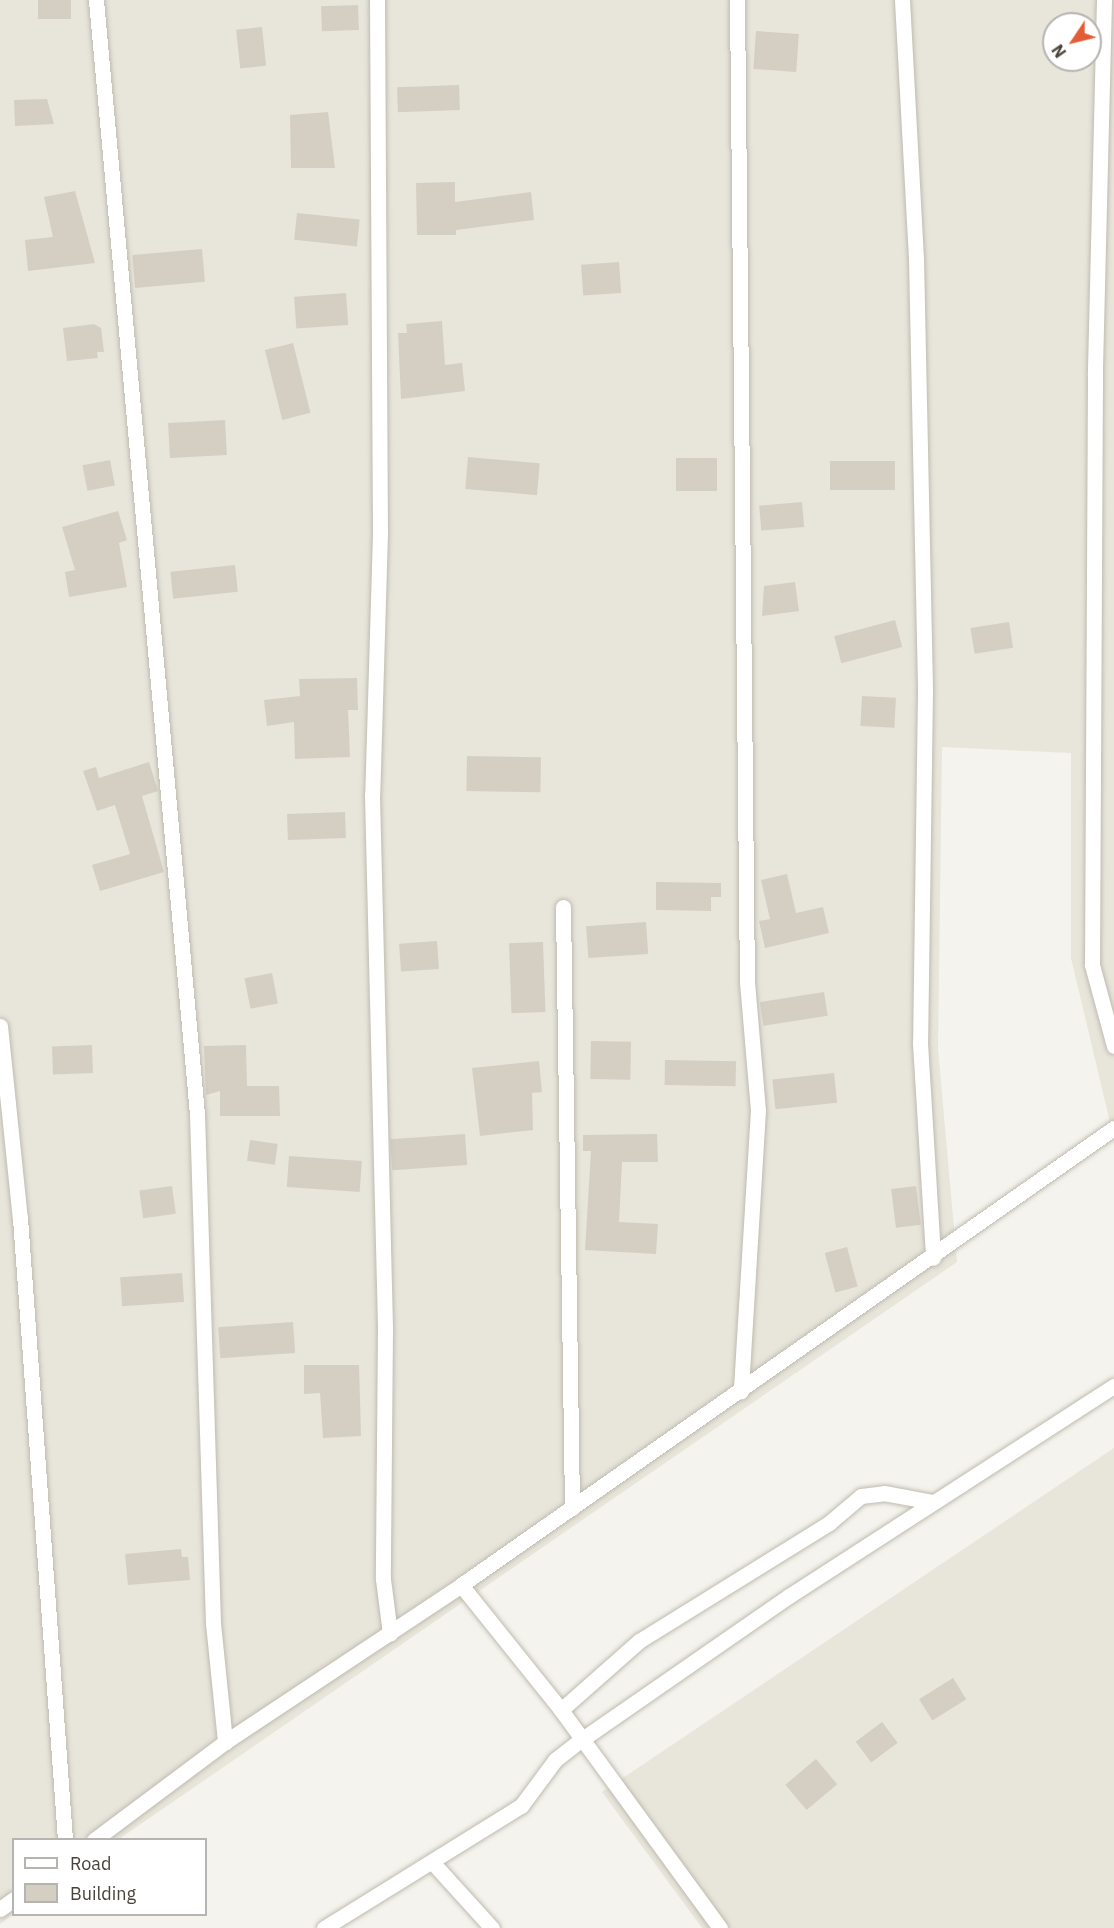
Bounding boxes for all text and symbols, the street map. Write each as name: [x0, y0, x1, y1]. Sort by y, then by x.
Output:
north arrow: [1042, 12, 1102, 72]
text: N: [1047, 41, 1070, 62]
legend: [12, 1838, 207, 1916]
text: Road: [70, 1852, 111, 1875]
text: Building: [70, 1882, 136, 1905]

